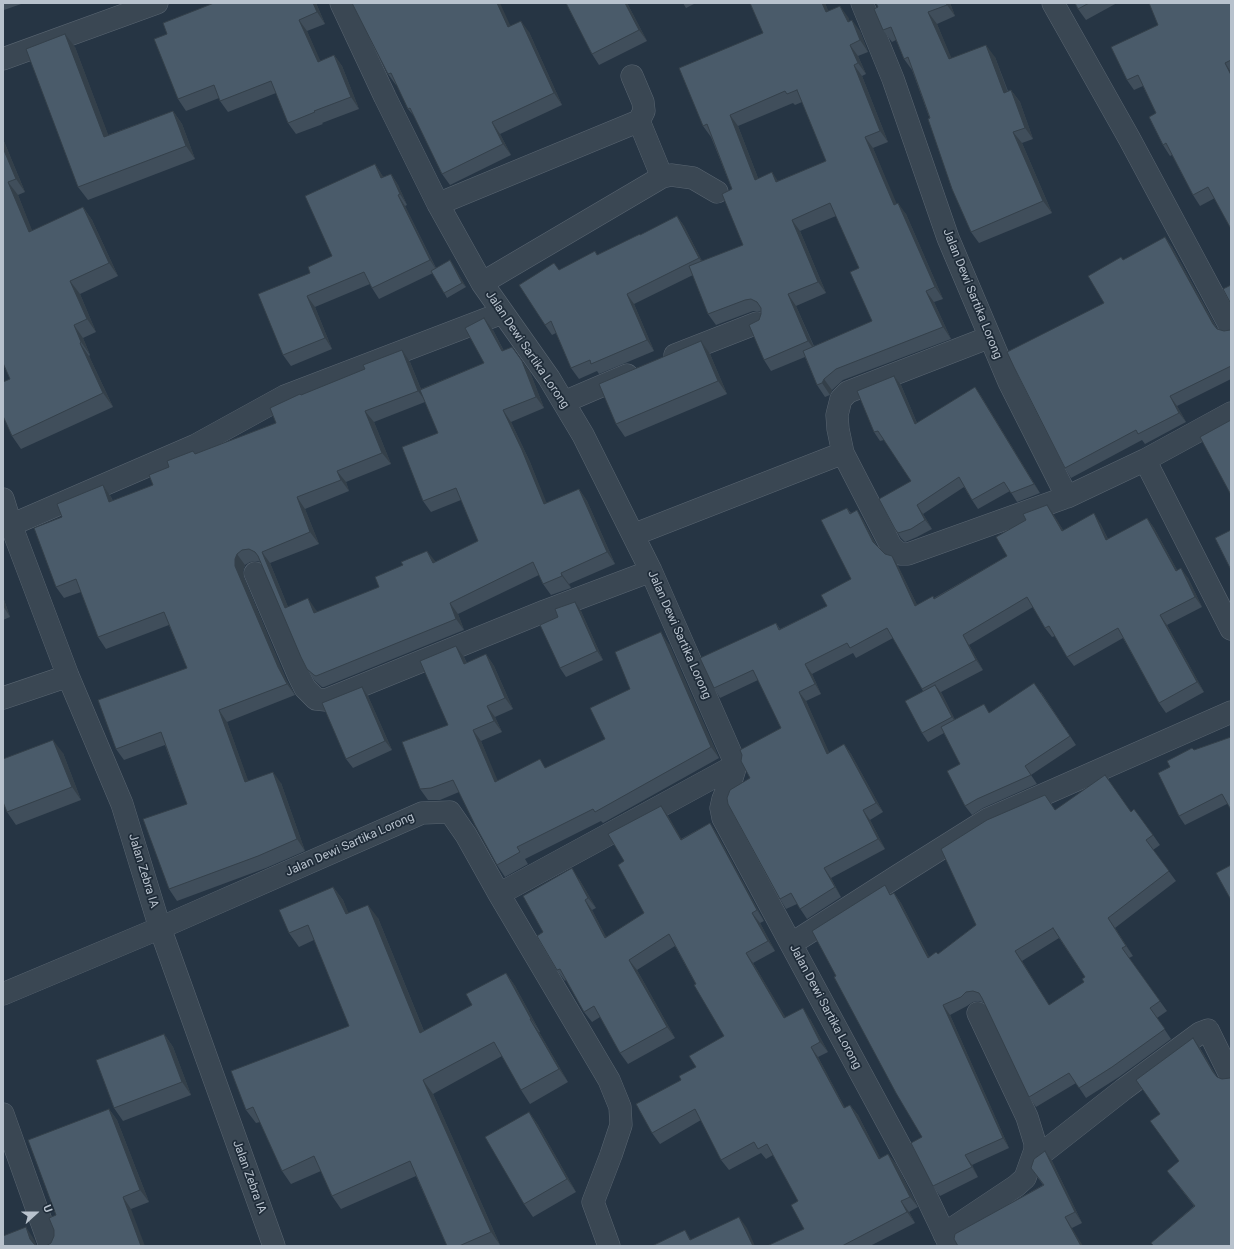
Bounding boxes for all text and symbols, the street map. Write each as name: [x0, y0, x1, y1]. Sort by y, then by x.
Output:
street label: Jalan Dewi Sartika Lorong: [939, 227, 1005, 361]
street label: Jalan Dewi Sartika Lorong: [482, 288, 572, 412]
street label: Jalan Dewi Sartika Lorong: [644, 568, 714, 702]
street label: Jalan Dewi Sartika Lorong: [283, 810, 417, 880]
street label: Jalan Zebra IA: [125, 832, 161, 910]
street label: Jalan Dewi Sartika Lorong: [786, 942, 864, 1072]
street label: Jalan Zebra IA: [229, 1138, 269, 1216]
north arrow: [16, 1193, 56, 1233]
text: U: [40, 1203, 55, 1214]

